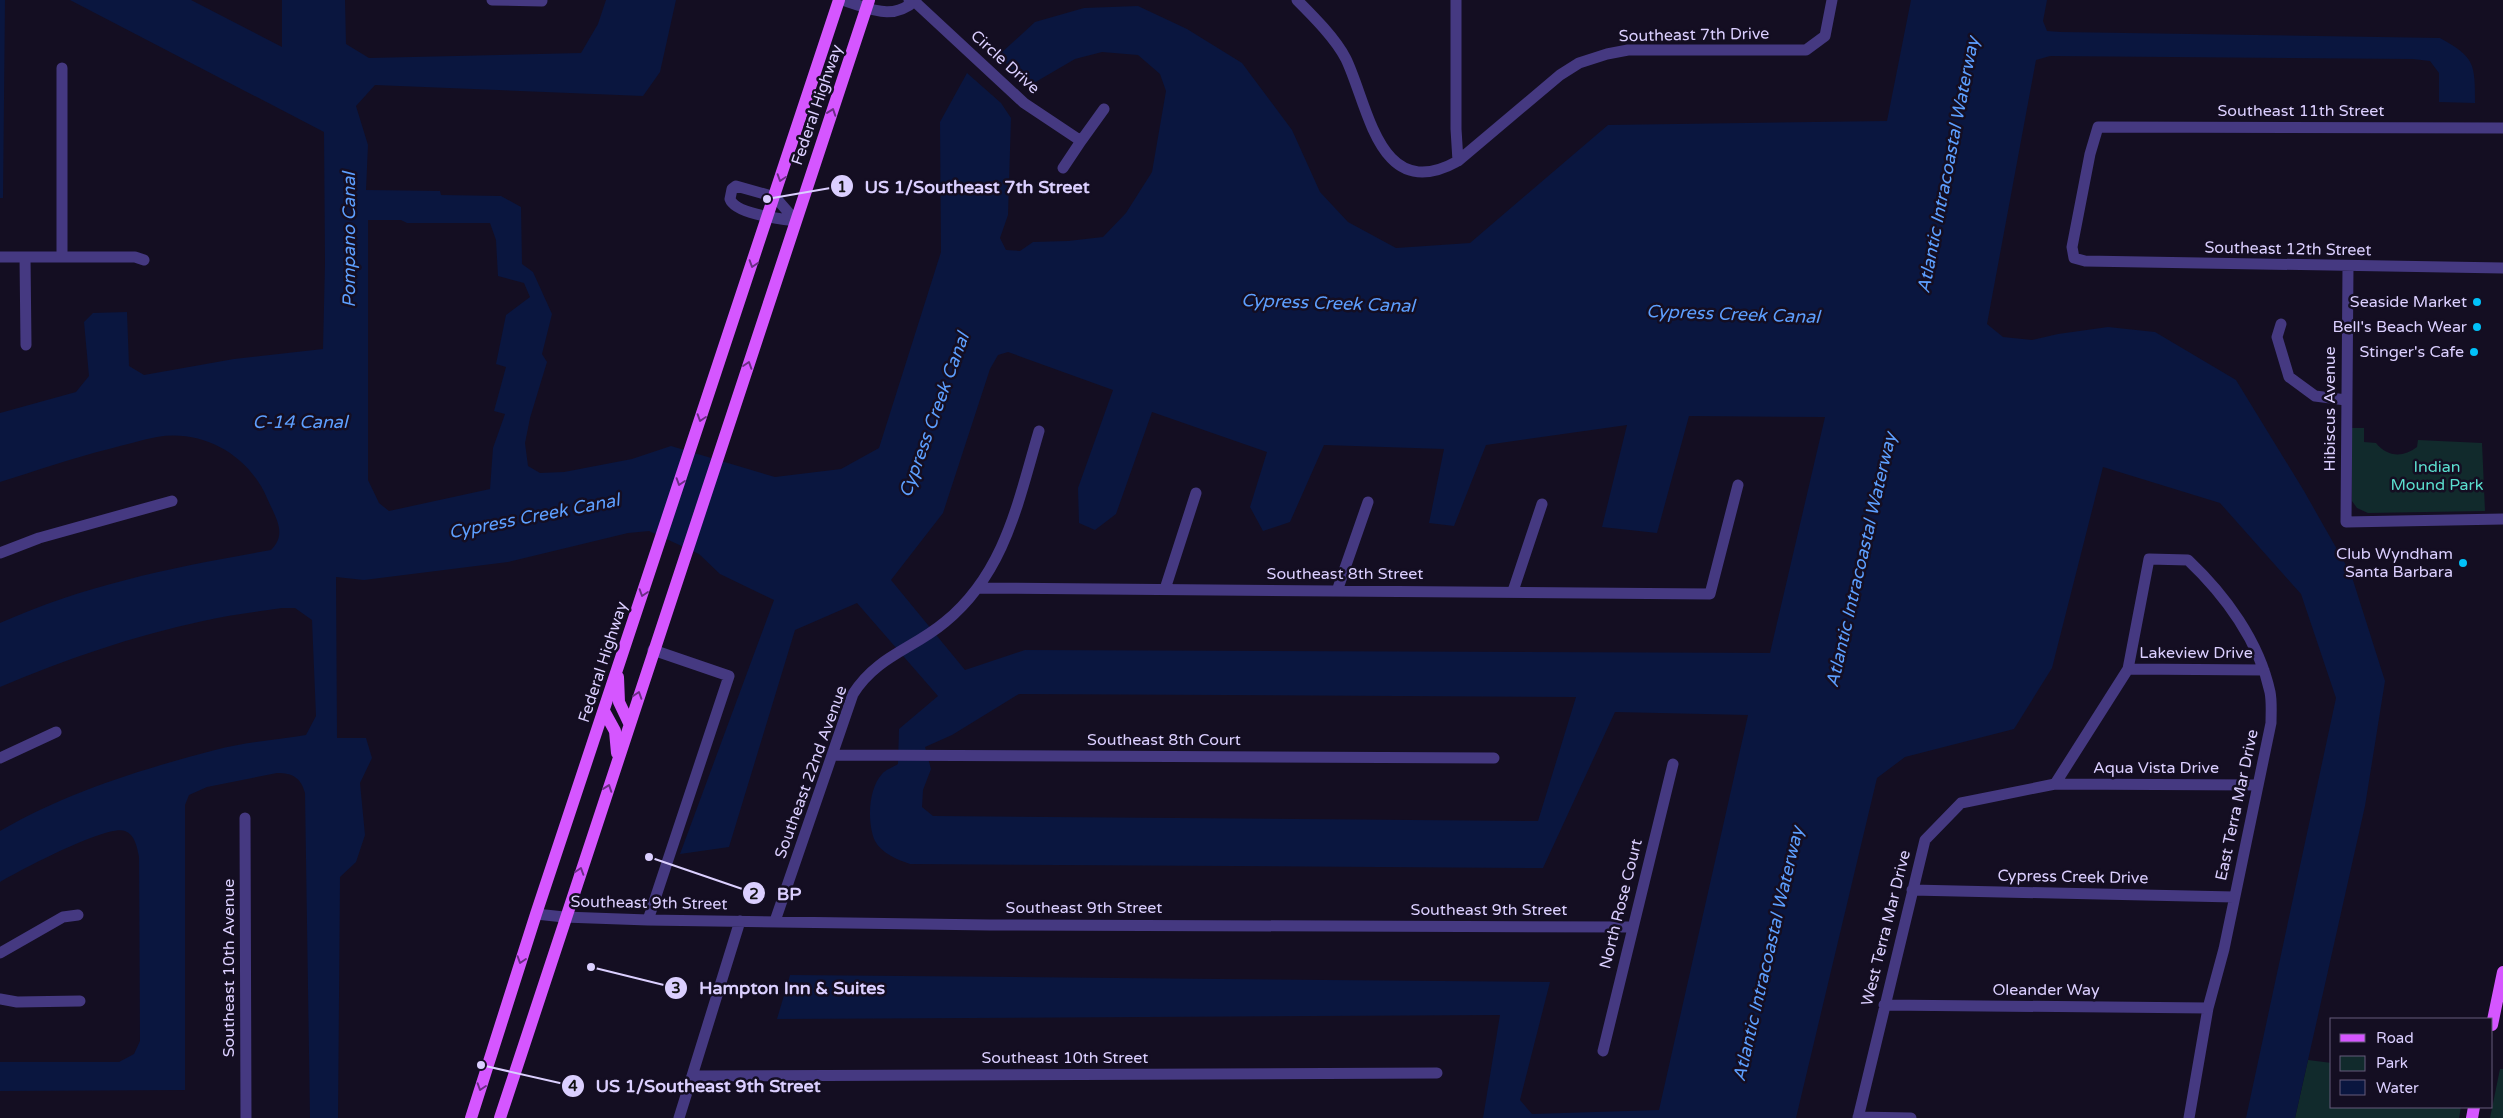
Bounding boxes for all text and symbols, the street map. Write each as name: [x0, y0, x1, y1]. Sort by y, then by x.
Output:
street label: Southeast 7th Drive: [1619, 24, 1769, 46]
street label: Circle Drive: [966, 26, 1044, 98]
water label: Atlantic Intracoastal Waterway: [1912, 33, 1984, 295]
street label: Federal Highway: [787, 42, 847, 168]
street label: Southeast 11th Street: [2218, 101, 2384, 121]
one-way arrow: [826, 108, 836, 117]
water label: Pompano Canal: [338, 170, 360, 308]
callout: US 1/Southeast 7th Street: [830, 170, 1100, 203]
one-way arrow: [777, 173, 787, 181]
text: US 1/Southeast 7th Street: [864, 176, 1090, 198]
text: 1: [837, 178, 847, 196]
street label: Southeast 12th Street: [2204, 238, 2372, 260]
one-way arrow: [748, 259, 758, 267]
water label: Cypress Creek Canal: [1241, 289, 1418, 317]
place label: Seaside Market: [2350, 292, 2467, 312]
marker: Seaside Market: [2471, 296, 2483, 308]
water label: Cypress Creek Canal: [1646, 300, 1823, 328]
place label: Bell's Beach Wear: [2332, 317, 2468, 337]
marker: Bell's Beach Wear: [2471, 321, 2483, 333]
water label: Cypress Creek Canal: [894, 327, 975, 500]
place label: Stinger's Cafe: [2359, 342, 2464, 362]
street label: Hibiscus Avenue: [2320, 346, 2340, 472]
marker: Stinger's Cafe: [2468, 346, 2480, 358]
one-way arrow: [742, 361, 752, 370]
water label: C-14 Canal: [253, 411, 350, 433]
one-way arrow: [697, 413, 707, 421]
water label: Atlantic Intracoastal Waterway: [1821, 428, 1902, 690]
park label: Indian Mound Park: [2391, 457, 2484, 495]
one-way arrow: [676, 478, 686, 486]
water label: Cypress Creek Canal: [447, 488, 624, 543]
place label: Club Wyndham Santa Barbara: [2336, 544, 2453, 582]
marker: Club Wyndham Santa Barbara: [2457, 557, 2469, 569]
street label: Southeast 8th Street: [1267, 564, 1423, 584]
one-way arrow: [639, 589, 649, 597]
street label: Federal Highway: [574, 599, 632, 725]
street label: Lakeview Drive: [2139, 643, 2253, 663]
street label: Southeast 22nd Avenue: [770, 683, 852, 861]
one-way arrow: [632, 691, 642, 700]
street label: East Terra Mar Drive: [2211, 727, 2263, 883]
street label: Southeast 8th Court: [1087, 730, 1241, 750]
street label: Aqua Vista Drive: [2093, 758, 2219, 778]
one-way arrow: [602, 784, 612, 793]
water label: Atlantic Intracoastal Waterway: [1728, 822, 1809, 1084]
street label: North Rose Court: [1595, 837, 1647, 971]
street label: West Terra Mar Drive: [1857, 848, 1915, 1008]
street label: Cypress Creek Drive: [1997, 866, 2149, 888]
one-way arrow: [574, 867, 584, 876]
callout: BP: [742, 877, 811, 910]
street label: Southeast 10th Avenue: [219, 879, 239, 1057]
text: BP: [777, 883, 801, 905]
text: 2: [749, 885, 759, 903]
street label: Southeast 9th Street: [570, 892, 728, 914]
street label: Southeast 9th Street: [1006, 898, 1162, 918]
street label: Southeast 9th Street: [1411, 900, 1567, 920]
one-way arrow: [517, 955, 527, 964]
callout: Hampton Inn & Suites: [664, 971, 895, 1004]
text: Hampton Inn & Suites: [699, 977, 885, 999]
text: 3: [671, 979, 681, 997]
street label: Oleander Way: [1992, 980, 2100, 1000]
legend: [2330, 1018, 2493, 1108]
text: Road: [2376, 1029, 2414, 1047]
street label: Southeast 10th Street: [982, 1048, 1148, 1068]
text: Park: [2376, 1054, 2408, 1072]
callout: US 1/Southeast 9th Street: [561, 1069, 831, 1102]
text: US 1/Southeast 9th Street: [595, 1075, 821, 1097]
text: 4: [568, 1077, 578, 1095]
text: Water: [2376, 1079, 2419, 1097]
one-way arrow: [477, 1082, 487, 1090]

